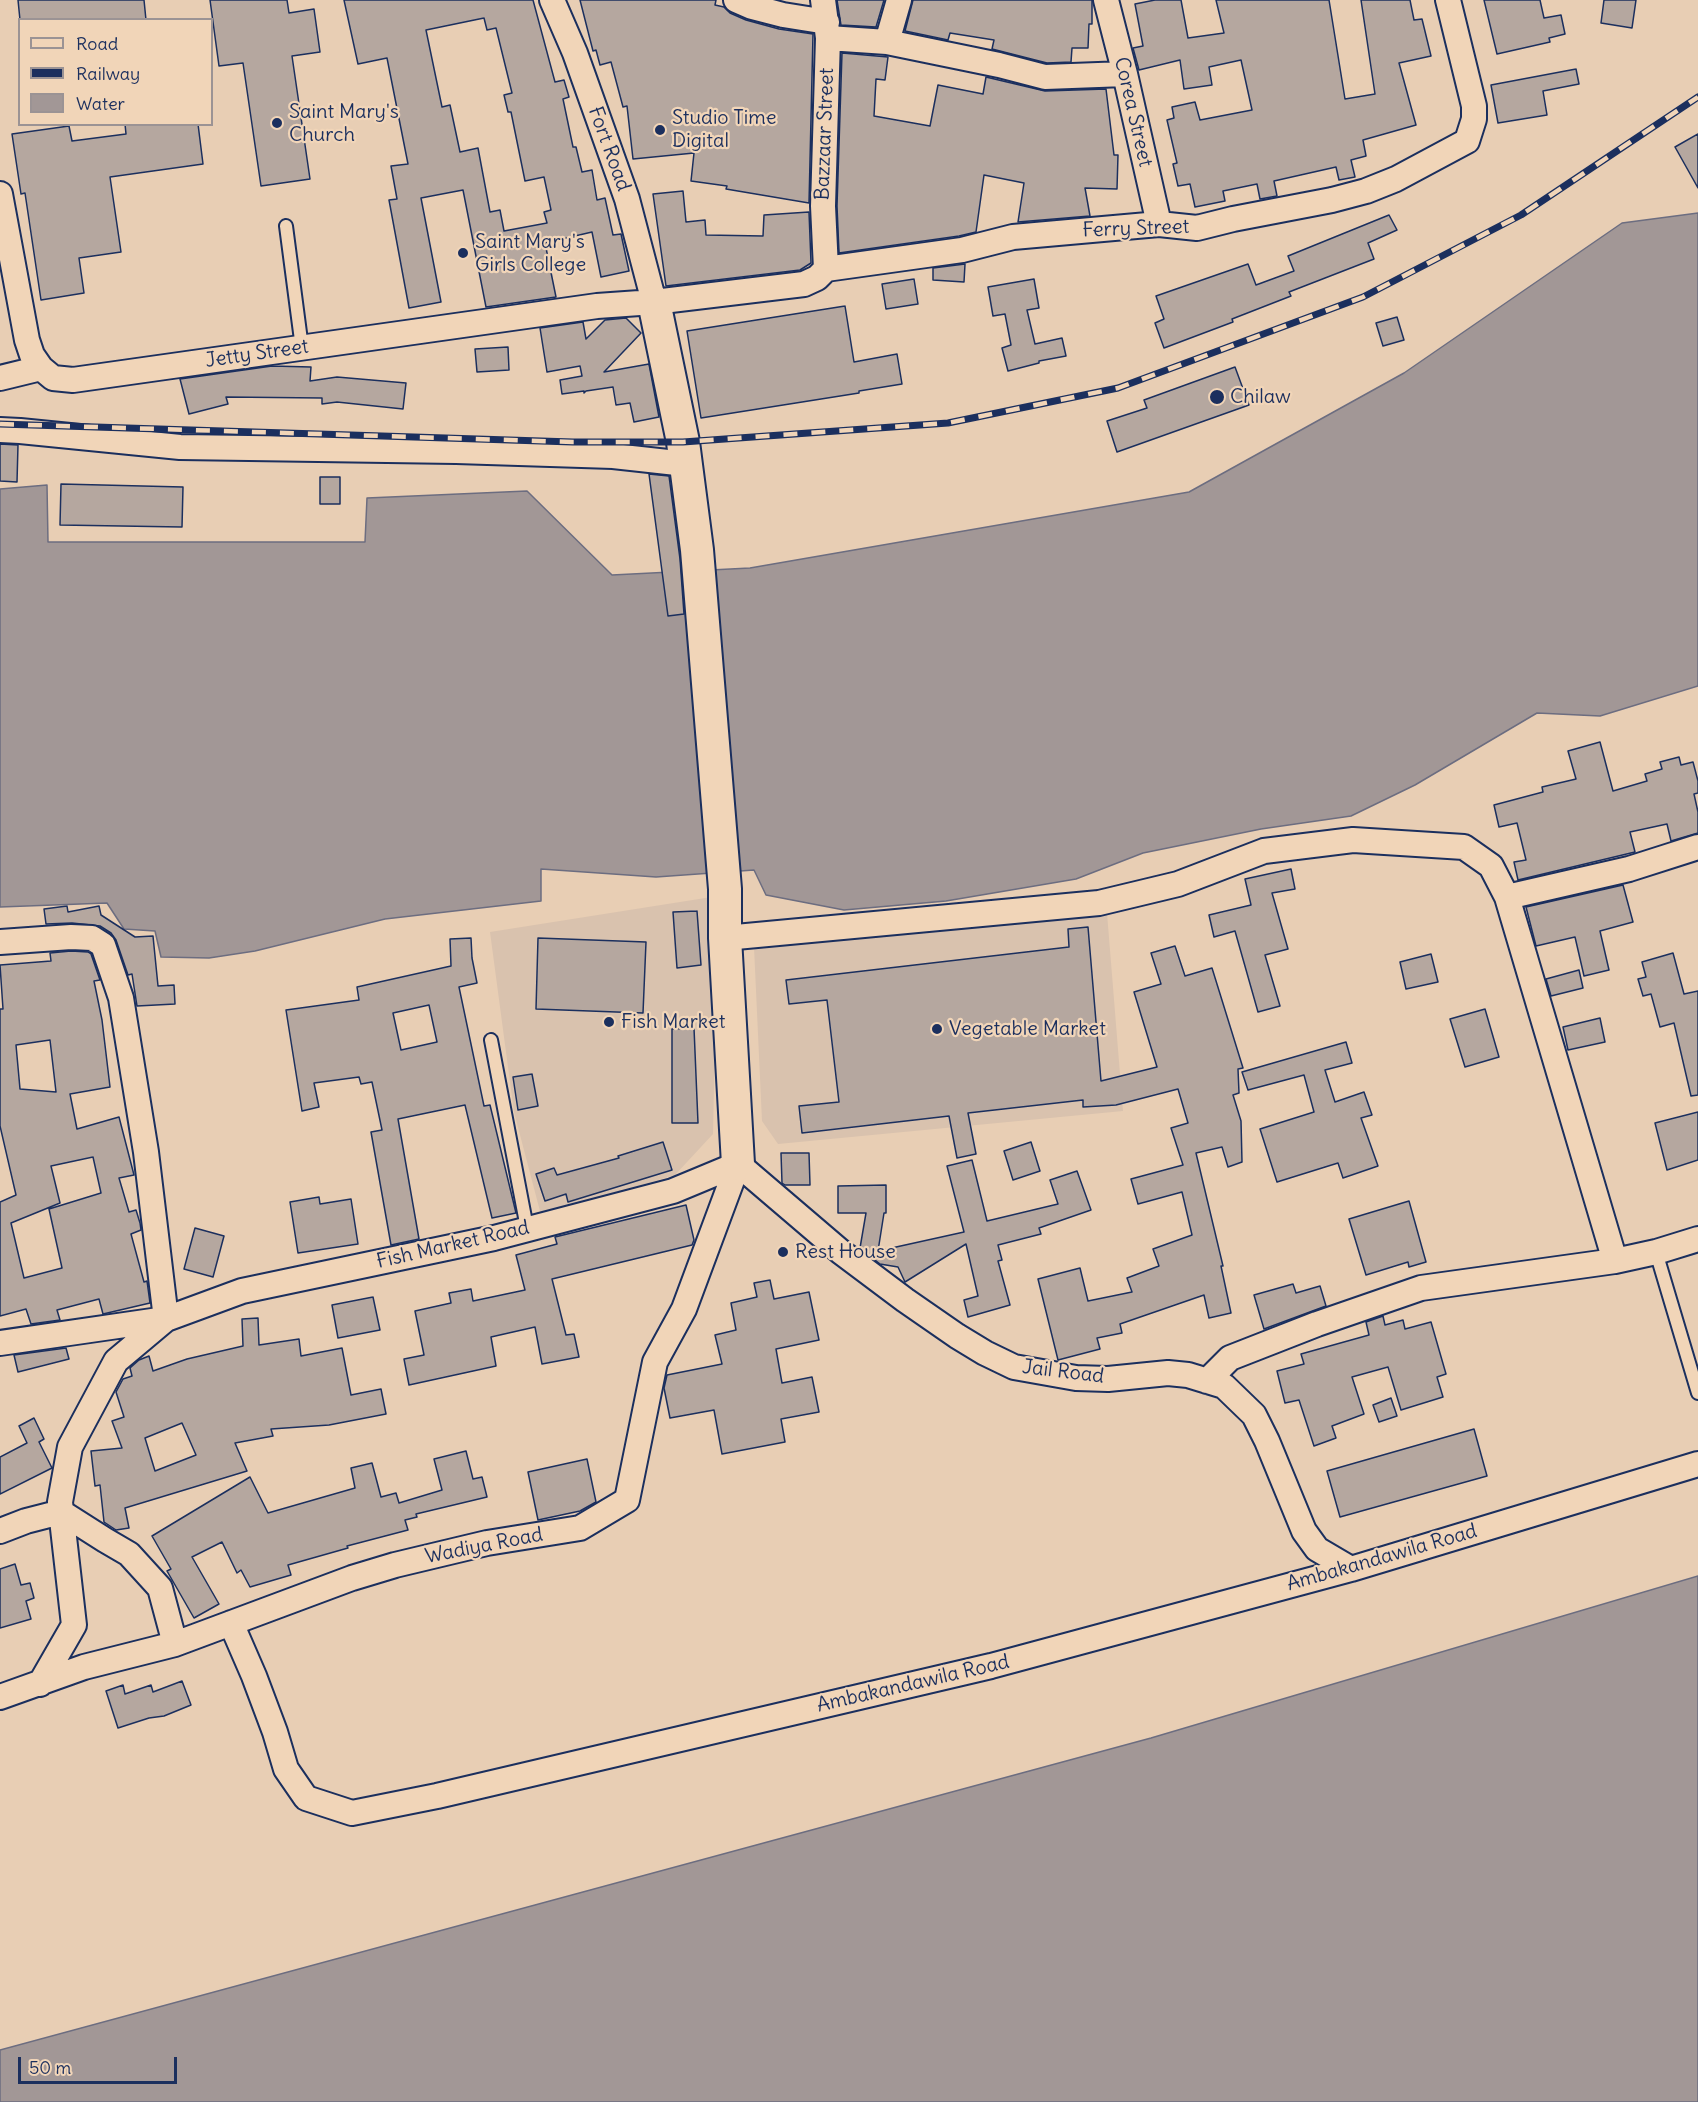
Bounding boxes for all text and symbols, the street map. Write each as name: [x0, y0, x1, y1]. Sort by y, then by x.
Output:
legend: [18, 18, 213, 126]
text: Road: [76, 32, 118, 55]
street label: Corea Street: [1109, 55, 1157, 169]
text: Railway: [76, 62, 140, 85]
street label: Bazzaar Street: [811, 67, 839, 201]
text: Water: [76, 92, 125, 115]
place label: Saint Mary's Church: [289, 100, 399, 147]
street label: Fort Road: [583, 103, 635, 195]
place label: Studio Time Digital: [672, 106, 777, 153]
marker: Saint Mary's Church: [270, 116, 284, 130]
marker: Studio Time Digital: [653, 123, 667, 137]
street label: Ferry Street: [1082, 215, 1190, 243]
place label: Saint Mary's Girls College: [475, 230, 586, 277]
marker: Saint Mary's Girls College: [456, 246, 470, 260]
street label: Jetty Street: [204, 335, 310, 373]
place label: Chilaw: [1230, 385, 1291, 409]
marker: Chilaw: [1208, 388, 1226, 406]
place label: Fish Market: [621, 1010, 725, 1034]
marker: Fish Market: [602, 1015, 616, 1029]
place label: Vegetable Market: [949, 1017, 1106, 1041]
marker: Vegetable Market: [930, 1022, 944, 1036]
street label: Fish Market Road: [374, 1216, 532, 1274]
place label: Rest House: [795, 1240, 896, 1264]
marker: Rest House: [776, 1245, 790, 1259]
street label: Jail Road: [1021, 1355, 1105, 1389]
street label: Ambakandawila Road: [1284, 1519, 1480, 1597]
street label: Wadiya Road: [423, 1523, 545, 1569]
street label: Ambakandawila Road: [814, 1650, 1012, 1718]
scale bar: [21, 2045, 180, 2083]
text: 50 m: [29, 2056, 71, 2079]

